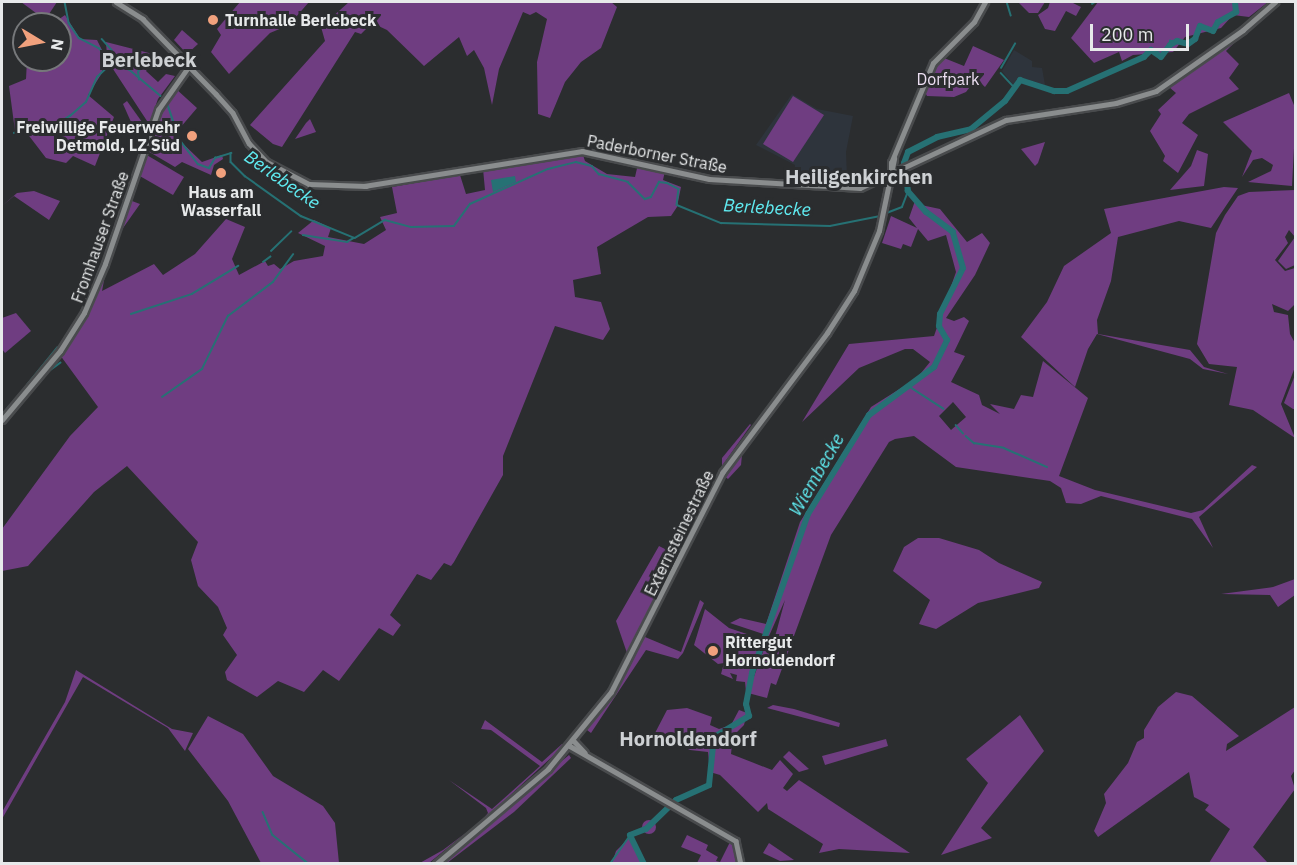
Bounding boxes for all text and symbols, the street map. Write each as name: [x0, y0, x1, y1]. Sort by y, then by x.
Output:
place label: Turnhalle Berlebeck: [225, 10, 376, 30]
north arrow: [12, 12, 72, 72]
scale bar: [1093, 12, 1192, 50]
marker: Turnhalle Berlebeck: [206, 13, 220, 27]
text: 200 m: [1101, 23, 1153, 46]
text: N: [47, 37, 69, 52]
district label: Berlebeck: [101, 47, 197, 71]
park label: Dorfpark: [917, 69, 979, 89]
place label: Freiwillige Feuerwehr Detmold, LZ Süd: [16, 117, 180, 155]
marker: Freiwillige Feuerwehr Detmold, LZ Süd: [185, 129, 199, 143]
street label: Paderborner Straße: [586, 131, 728, 177]
water label: Berlebecke: [240, 146, 324, 214]
district label: Heiligenkirchen: [785, 164, 933, 188]
marker: Haus am Wasserfall: [214, 166, 228, 180]
street label: Fromhauser Straße: [67, 169, 133, 305]
place label: Haus am Wasserfall: [181, 182, 261, 220]
water label: Berlebecke: [723, 195, 811, 221]
water label: Wiembecke: [785, 430, 849, 520]
street label: Externsteinestraße: [640, 467, 718, 599]
place label: Rittergut Hornoldendorf: [725, 632, 835, 670]
marker: Rittergut Hornoldendorf: [706, 644, 720, 658]
district label: Hornoldendorf: [619, 726, 757, 750]

